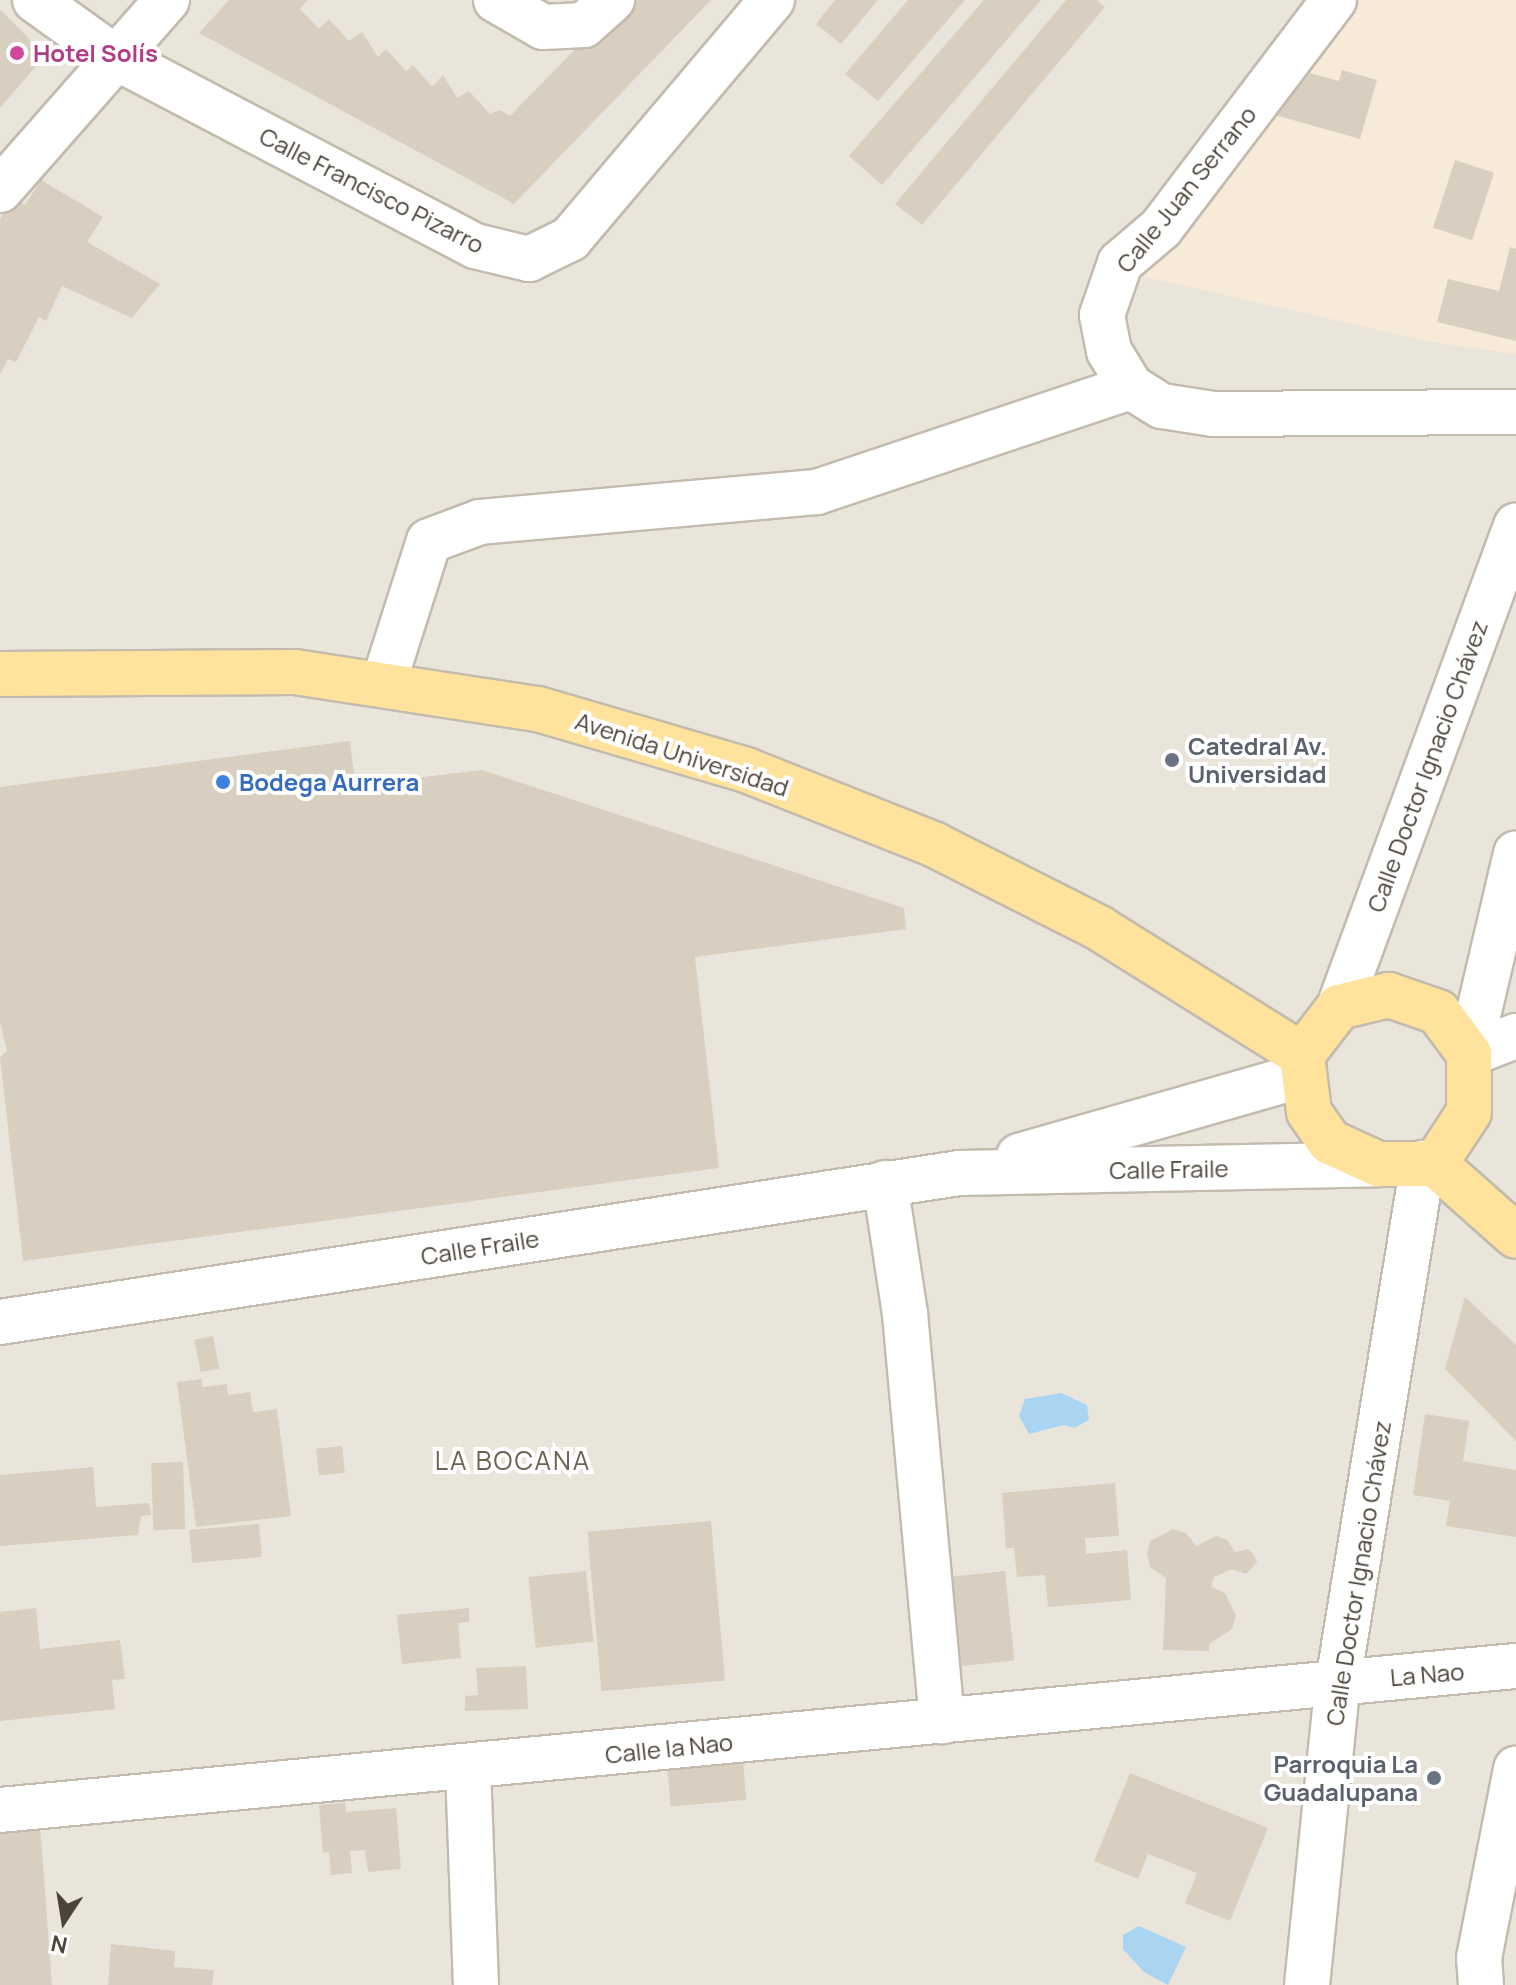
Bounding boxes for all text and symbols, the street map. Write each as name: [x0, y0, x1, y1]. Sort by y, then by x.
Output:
place label: Hotel Solís: [33, 39, 158, 67]
marker: Hotel Solís: [8, 44, 26, 62]
street label: Calle Juan Serrano: [1110, 100, 1262, 278]
street label: Calle Francisco Pizarro: [255, 121, 489, 259]
street label: Calle Doctor Ignacio Chávez: [1361, 616, 1493, 916]
street label: Avenida Universidad: [572, 706, 792, 802]
place label: Catedral Av. Universidad: [1188, 732, 1327, 788]
marker: Catedral Av. Universidad: [1163, 751, 1181, 769]
place label: Bodega Aurrera: [239, 768, 419, 796]
marker: Bodega Aurrera: [214, 773, 232, 791]
street label: Calle Fraile: [1109, 1154, 1229, 1184]
street label: Calle Fraile: [419, 1223, 541, 1271]
street label: Calle Doctor Ignacio Chávez: [1320, 1418, 1396, 1728]
district label: LA BOCANA: [435, 1445, 591, 1477]
street label: La Nao: [1389, 1656, 1465, 1692]
street label: Calle la Nao: [604, 1727, 734, 1769]
place label: Parroquia La Guadalupana: [1264, 1750, 1418, 1806]
marker: Parroquia La Guadalupana: [1425, 1769, 1443, 1787]
north arrow: [24, 1881, 104, 1961]
text: N: [48, 1928, 70, 1961]

